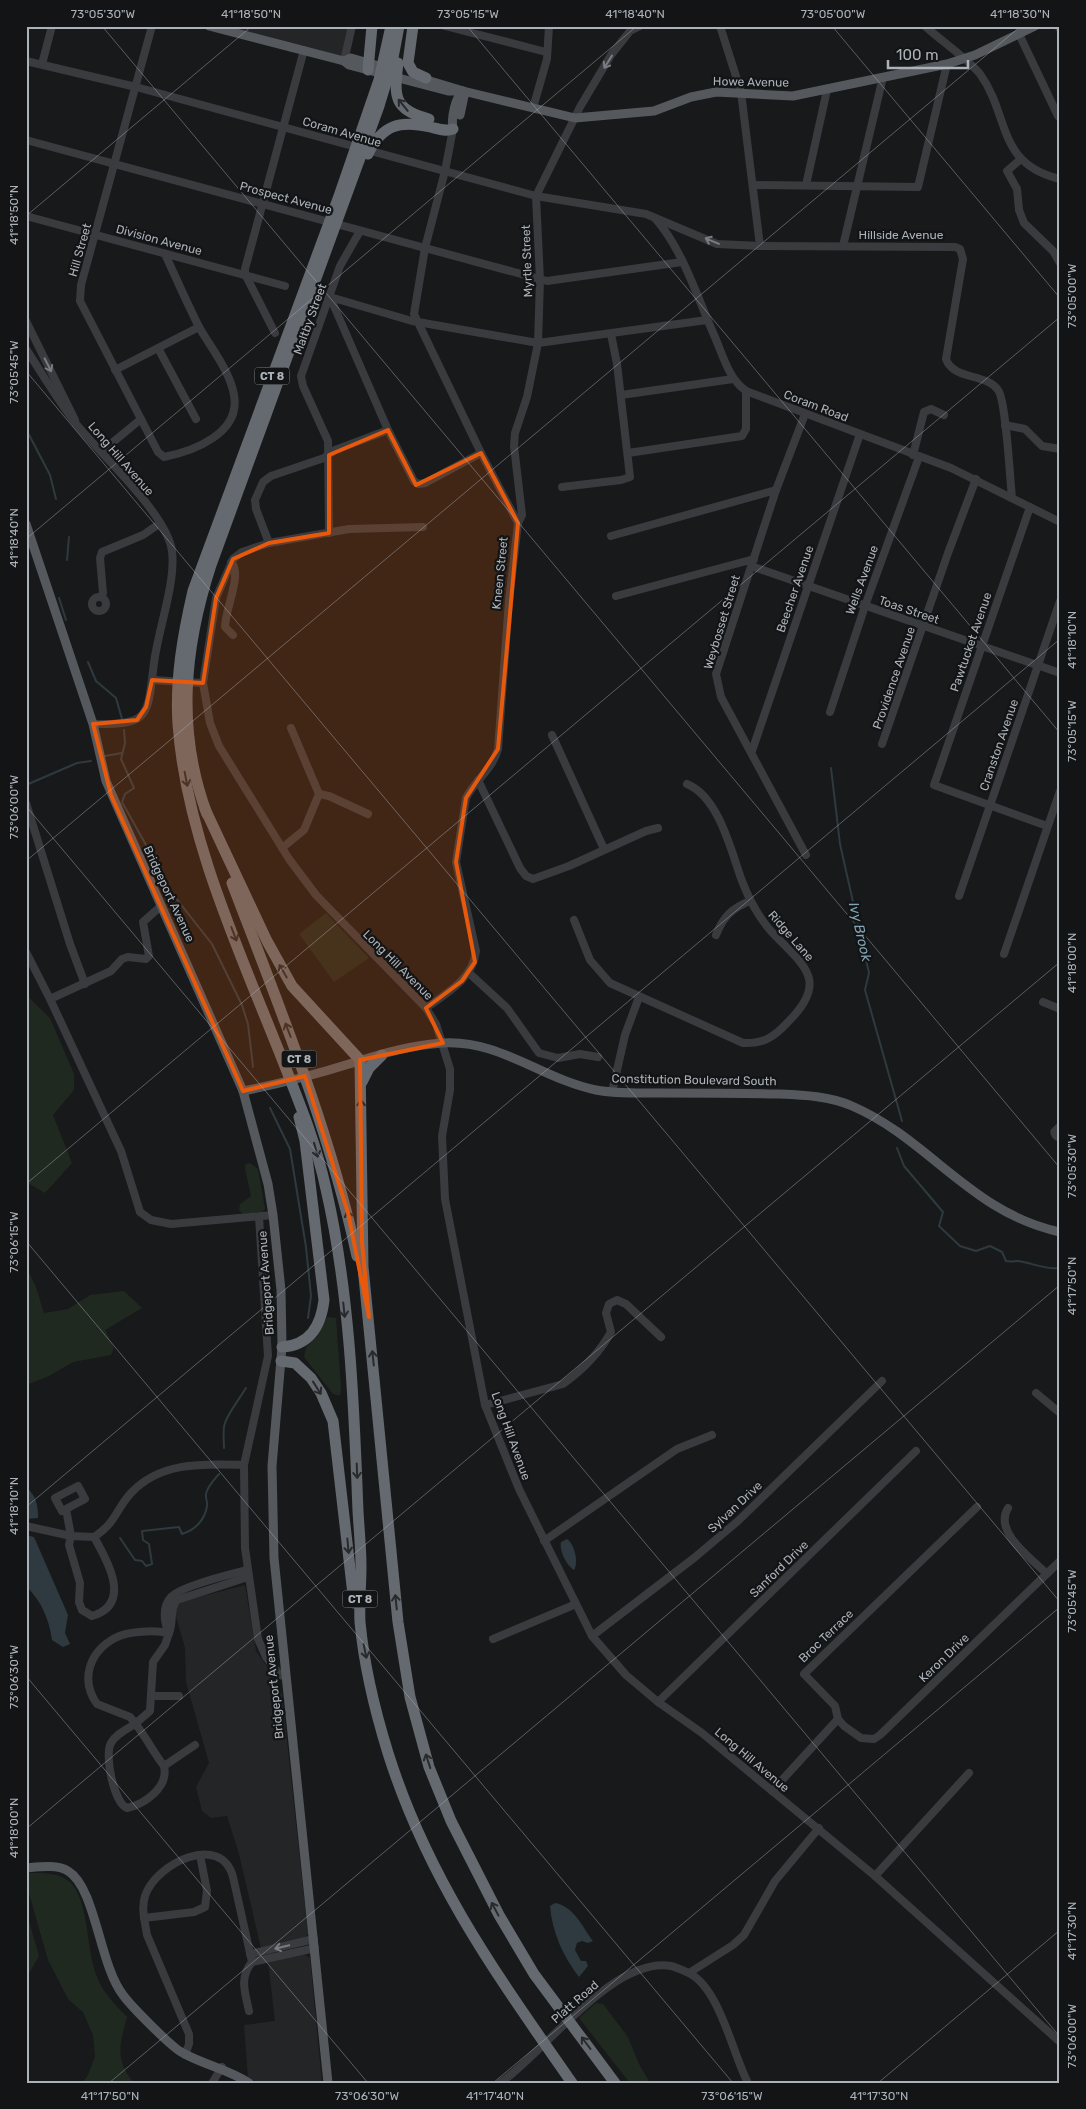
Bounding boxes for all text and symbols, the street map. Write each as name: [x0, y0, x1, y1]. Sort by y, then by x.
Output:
text: 73°05'30"W: [71, 7, 136, 21]
text: 41°18'50"N: [221, 7, 281, 21]
text: 73°05'15"W: [437, 7, 499, 21]
text: 41°18'40"N: [605, 7, 665, 21]
text: 73°05'00"W: [801, 7, 866, 21]
text: 41°18'30"N: [990, 7, 1050, 21]
scale bar: [888, 38, 968, 70]
text: 100 m: [896, 46, 938, 64]
one-way arrow: [602, 54, 612, 68]
street label: Howe Avenue: [713, 74, 789, 90]
one-way arrow: [397, 99, 408, 112]
street label: Coram Avenue: [301, 114, 383, 150]
street label: Prospect Avenue: [238, 179, 334, 217]
text: 41°18'50"N: [7, 185, 21, 245]
street label: Hill Street: [66, 221, 94, 278]
street label: Division Avenue: [114, 222, 204, 258]
street label: Myrtle Street: [519, 224, 535, 298]
street label: Hillside Avenue: [859, 228, 944, 242]
one-way arrow: [705, 236, 720, 245]
text: 73°05'00"W: [1065, 263, 1079, 328]
street label: Maltby Street: [291, 281, 329, 356]
text: 73°05'45"W: [7, 340, 21, 404]
one-way arrow: [44, 357, 53, 372]
road number: CT 8: [254, 368, 290, 384]
street label: Coram Road: [782, 387, 850, 425]
street label: Long Hill Avenue: [85, 419, 157, 499]
text: 41°18'40"N: [7, 508, 21, 568]
street label: Kneen Street: [489, 536, 511, 610]
street label: Beecher Avenue: [774, 543, 817, 634]
street label: Wells Avenue: [843, 543, 881, 617]
street label: Weybosset Street: [701, 573, 743, 671]
street label: Pawtucket Avenue: [947, 590, 995, 694]
street label: Toas Street: [877, 593, 941, 627]
text: 41°18'10"N: [1065, 611, 1079, 669]
street label: Providence Avenue: [870, 625, 918, 731]
street label: Cranston Avenue: [977, 697, 1021, 793]
text: 73°05'15"W: [1065, 700, 1079, 762]
one-way arrow: [182, 771, 191, 787]
text: 73°06'00"W: [7, 774, 21, 839]
street label: Bridgeport Avenue: [141, 844, 198, 945]
water label: Ivy Brook: [845, 901, 875, 964]
street label: Ridge Lane: [765, 908, 817, 964]
one-way arrow: [230, 926, 239, 941]
street label: Long Hill Avenue: [360, 927, 436, 1003]
text: 41°18'00"N: [1065, 933, 1079, 993]
one-way arrow: [278, 963, 288, 978]
one-way arrow: [283, 1023, 292, 1038]
road number: CT 8: [282, 1050, 316, 1068]
street label: Constitution Boulevard South: [611, 1072, 777, 1088]
one-way arrow: [356, 1100, 366, 1116]
text: 73°05'30"W: [1065, 1133, 1079, 1198]
one-way arrow: [312, 1141, 322, 1157]
one-way arrow: [344, 1210, 353, 1226]
text: 73°06'15"W: [7, 1211, 21, 1273]
street label: Bridgeport Avenue: [255, 1230, 277, 1336]
text: 41°17'50"N: [1065, 1257, 1079, 1315]
one-way arrow: [339, 1301, 349, 1317]
one-way arrow: [368, 1351, 378, 1367]
one-way arrow: [312, 1381, 323, 1395]
street label: Long Hill Avenue: [489, 1390, 534, 1482]
one-way arrow: [352, 1463, 362, 1479]
text: 41°18'10"N: [7, 1477, 21, 1535]
street label: Sylvan Drive: [705, 1478, 765, 1536]
street label: Sanford Drive: [747, 1537, 811, 1600]
one-way arrow: [343, 1538, 352, 1554]
text: 73°05'45"W: [1065, 1569, 1079, 1633]
road number: CT 8: [342, 1590, 378, 1608]
one-way arrow: [391, 1594, 401, 1610]
street label: Broc Terrace: [796, 1606, 856, 1665]
street label: Keron Drive: [916, 1631, 972, 1685]
street label: Bridgeport Avenue: [262, 1634, 286, 1740]
one-way arrow: [361, 1643, 371, 1659]
text: 73°06'30"W: [7, 1645, 21, 1709]
street label: Long Hill Avenue: [712, 1725, 792, 1795]
one-way arrow: [422, 1753, 432, 1769]
text: 41°18'00"N: [7, 1798, 21, 1858]
one-way arrow: [490, 1901, 500, 1916]
text: 41°17'30"N: [1065, 1902, 1079, 1960]
one-way arrow: [274, 1943, 290, 1952]
street label: Platt Road: [549, 1978, 601, 2026]
text: 73°06'00"W: [1065, 2003, 1079, 2068]
one-way arrow: [581, 2036, 591, 2050]
text: 41°17'50"N: [81, 2089, 139, 2103]
text: 73°06'30"W: [335, 2089, 399, 2103]
text: 41°17'40"N: [466, 2089, 524, 2103]
text: 73°06'15"W: [701, 2089, 763, 2103]
text: 41°17'30"N: [850, 2089, 908, 2103]

